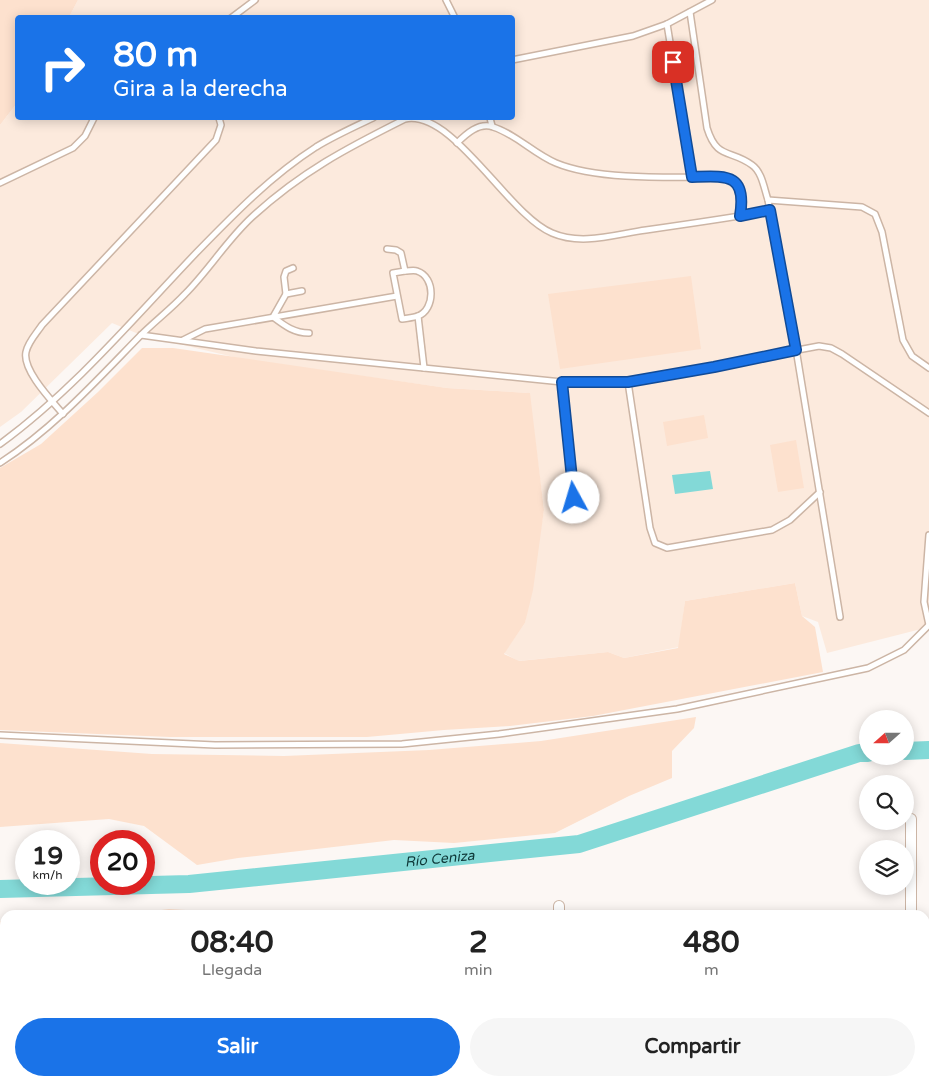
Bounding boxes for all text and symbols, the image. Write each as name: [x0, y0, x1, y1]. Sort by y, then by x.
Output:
text: 80 m: [113, 34, 198, 76]
icon: right: [30, 35, 95, 100]
pin: [652, 41, 694, 83]
icon: arrive: [659, 48, 687, 76]
text: Gira a la derecha: [113, 76, 288, 102]
position arrow: [547, 471, 599, 523]
north arrow: [859, 710, 914, 765]
map controls: [859, 710, 914, 895]
button: search: [859, 775, 914, 830]
speed limit sign: 20: [90, 830, 155, 895]
button: layers: [859, 840, 914, 895]
text: 19: [32, 841, 63, 871]
water label: Río Ceniza: [404, 847, 476, 871]
text: km/h: [32, 868, 63, 882]
text: 08:40: [190, 924, 274, 961]
text: 2: [469, 924, 488, 961]
text: 480: [683, 924, 740, 961]
text: Llegada: [202, 960, 262, 980]
text: min: [464, 960, 493, 980]
text: m: [704, 960, 719, 980]
button: Salir: [15, 1018, 460, 1076]
button: Compartir: [470, 1018, 915, 1076]

